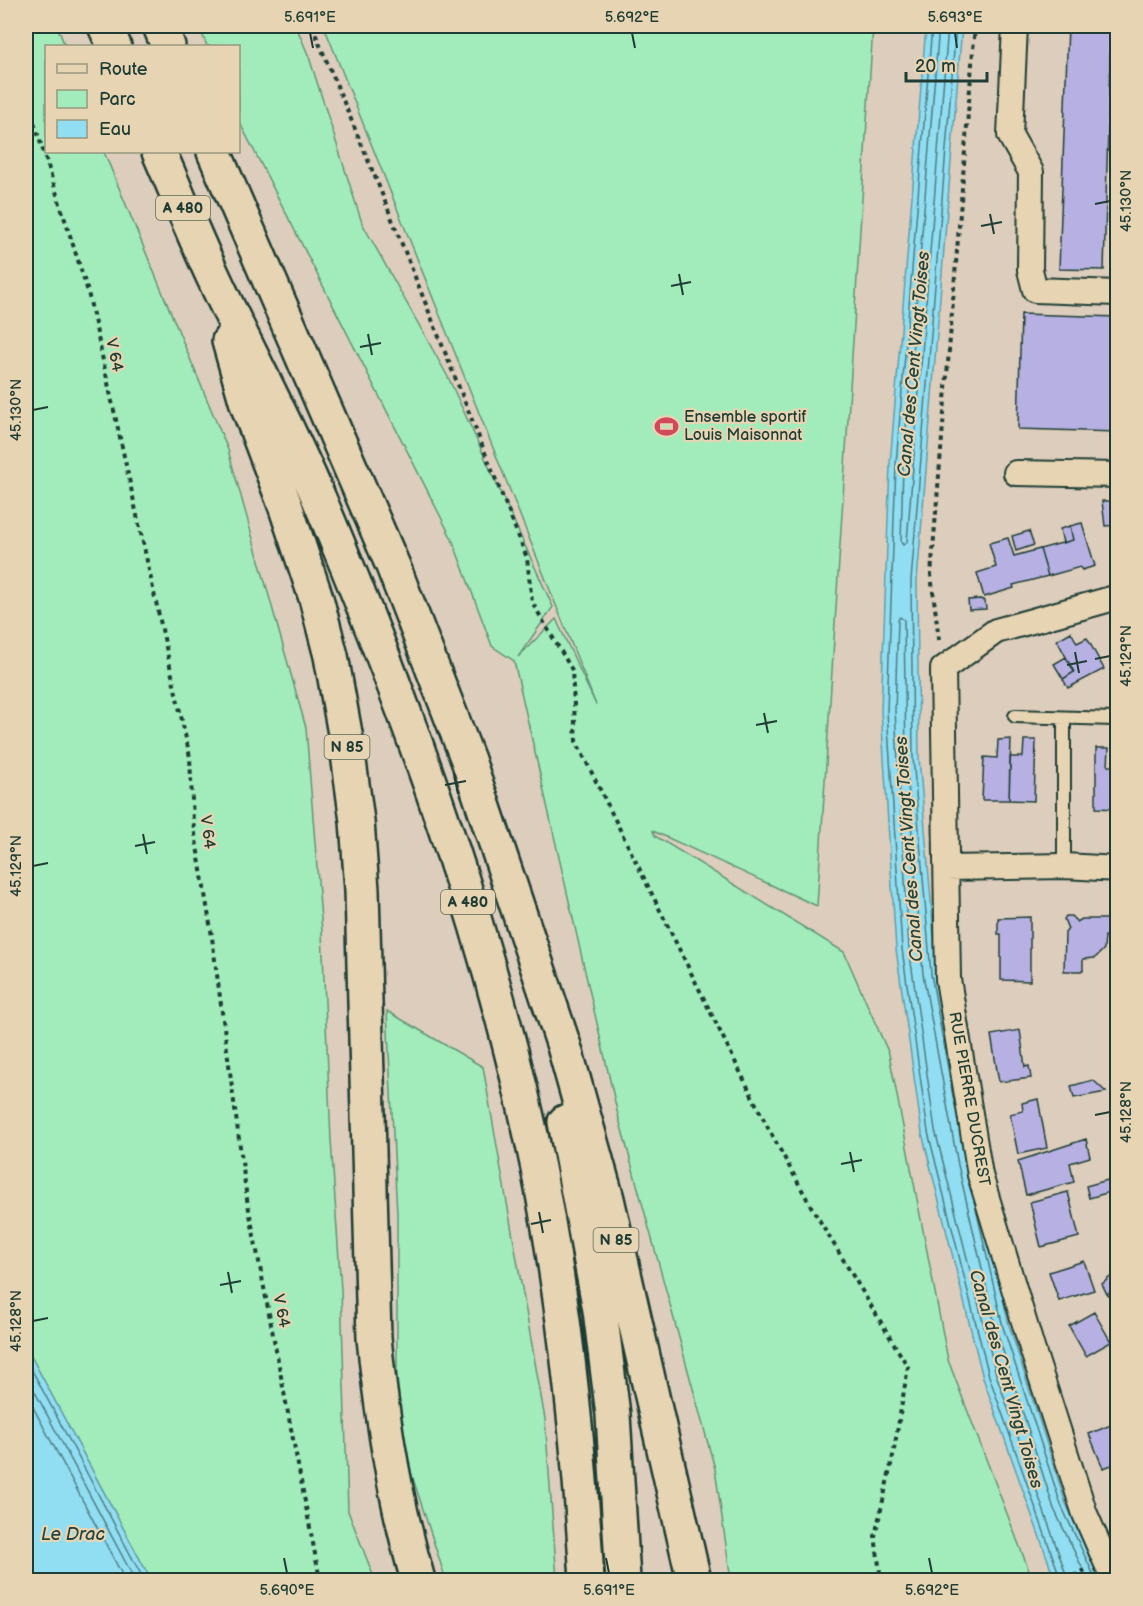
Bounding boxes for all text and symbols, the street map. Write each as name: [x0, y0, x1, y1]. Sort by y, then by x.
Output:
text: 5.691°E: [284, 8, 336, 27]
text: 5.692°E: [605, 8, 659, 27]
text: 5.693°E: [927, 8, 983, 27]
legend: [45, 45, 240, 153]
scale bar: [906, 45, 987, 83]
text: 20 m: [915, 56, 956, 77]
text: Route: [99, 59, 148, 80]
text: Parc: [99, 89, 136, 110]
text: Eau: [99, 119, 131, 140]
text: 45.130°N: [1117, 170, 1136, 232]
road number: A 480: [156, 196, 210, 220]
water label: Canal des Cent Vingt Toises: [894, 250, 934, 478]
street label: V 64: [101, 337, 127, 374]
text: 45.130°N: [7, 379, 26, 441]
place label: Ensemble sportif Louis Maisonnat: [684, 408, 807, 445]
sports icon: Ensemble sportif Louis Maisonnat: [653, 413, 679, 439]
text: 45.129°N: [1117, 625, 1136, 687]
road number: N 85: [324, 735, 370, 759]
water label: Canal des Cent Vingt Toises: [891, 735, 927, 963]
street label: V 64: [195, 814, 219, 850]
text: 45.129°N: [7, 835, 26, 897]
road number: A 480: [441, 890, 495, 914]
street label: RUE PIERRE DUCREST: [944, 1010, 994, 1188]
text: 45.128°N: [1117, 1081, 1136, 1143]
road number: N 85: [594, 1228, 638, 1252]
water label: Canal des Cent Vingt Toises: [965, 1267, 1047, 1491]
text: 45.128°N: [7, 1290, 26, 1352]
street label: V 64: [268, 1293, 294, 1330]
water label: Le Drac: [41, 1524, 105, 1545]
text: 5.690°E: [260, 1581, 315, 1600]
text: 5.691°E: [583, 1581, 635, 1600]
text: 5.692°E: [905, 1581, 959, 1600]

